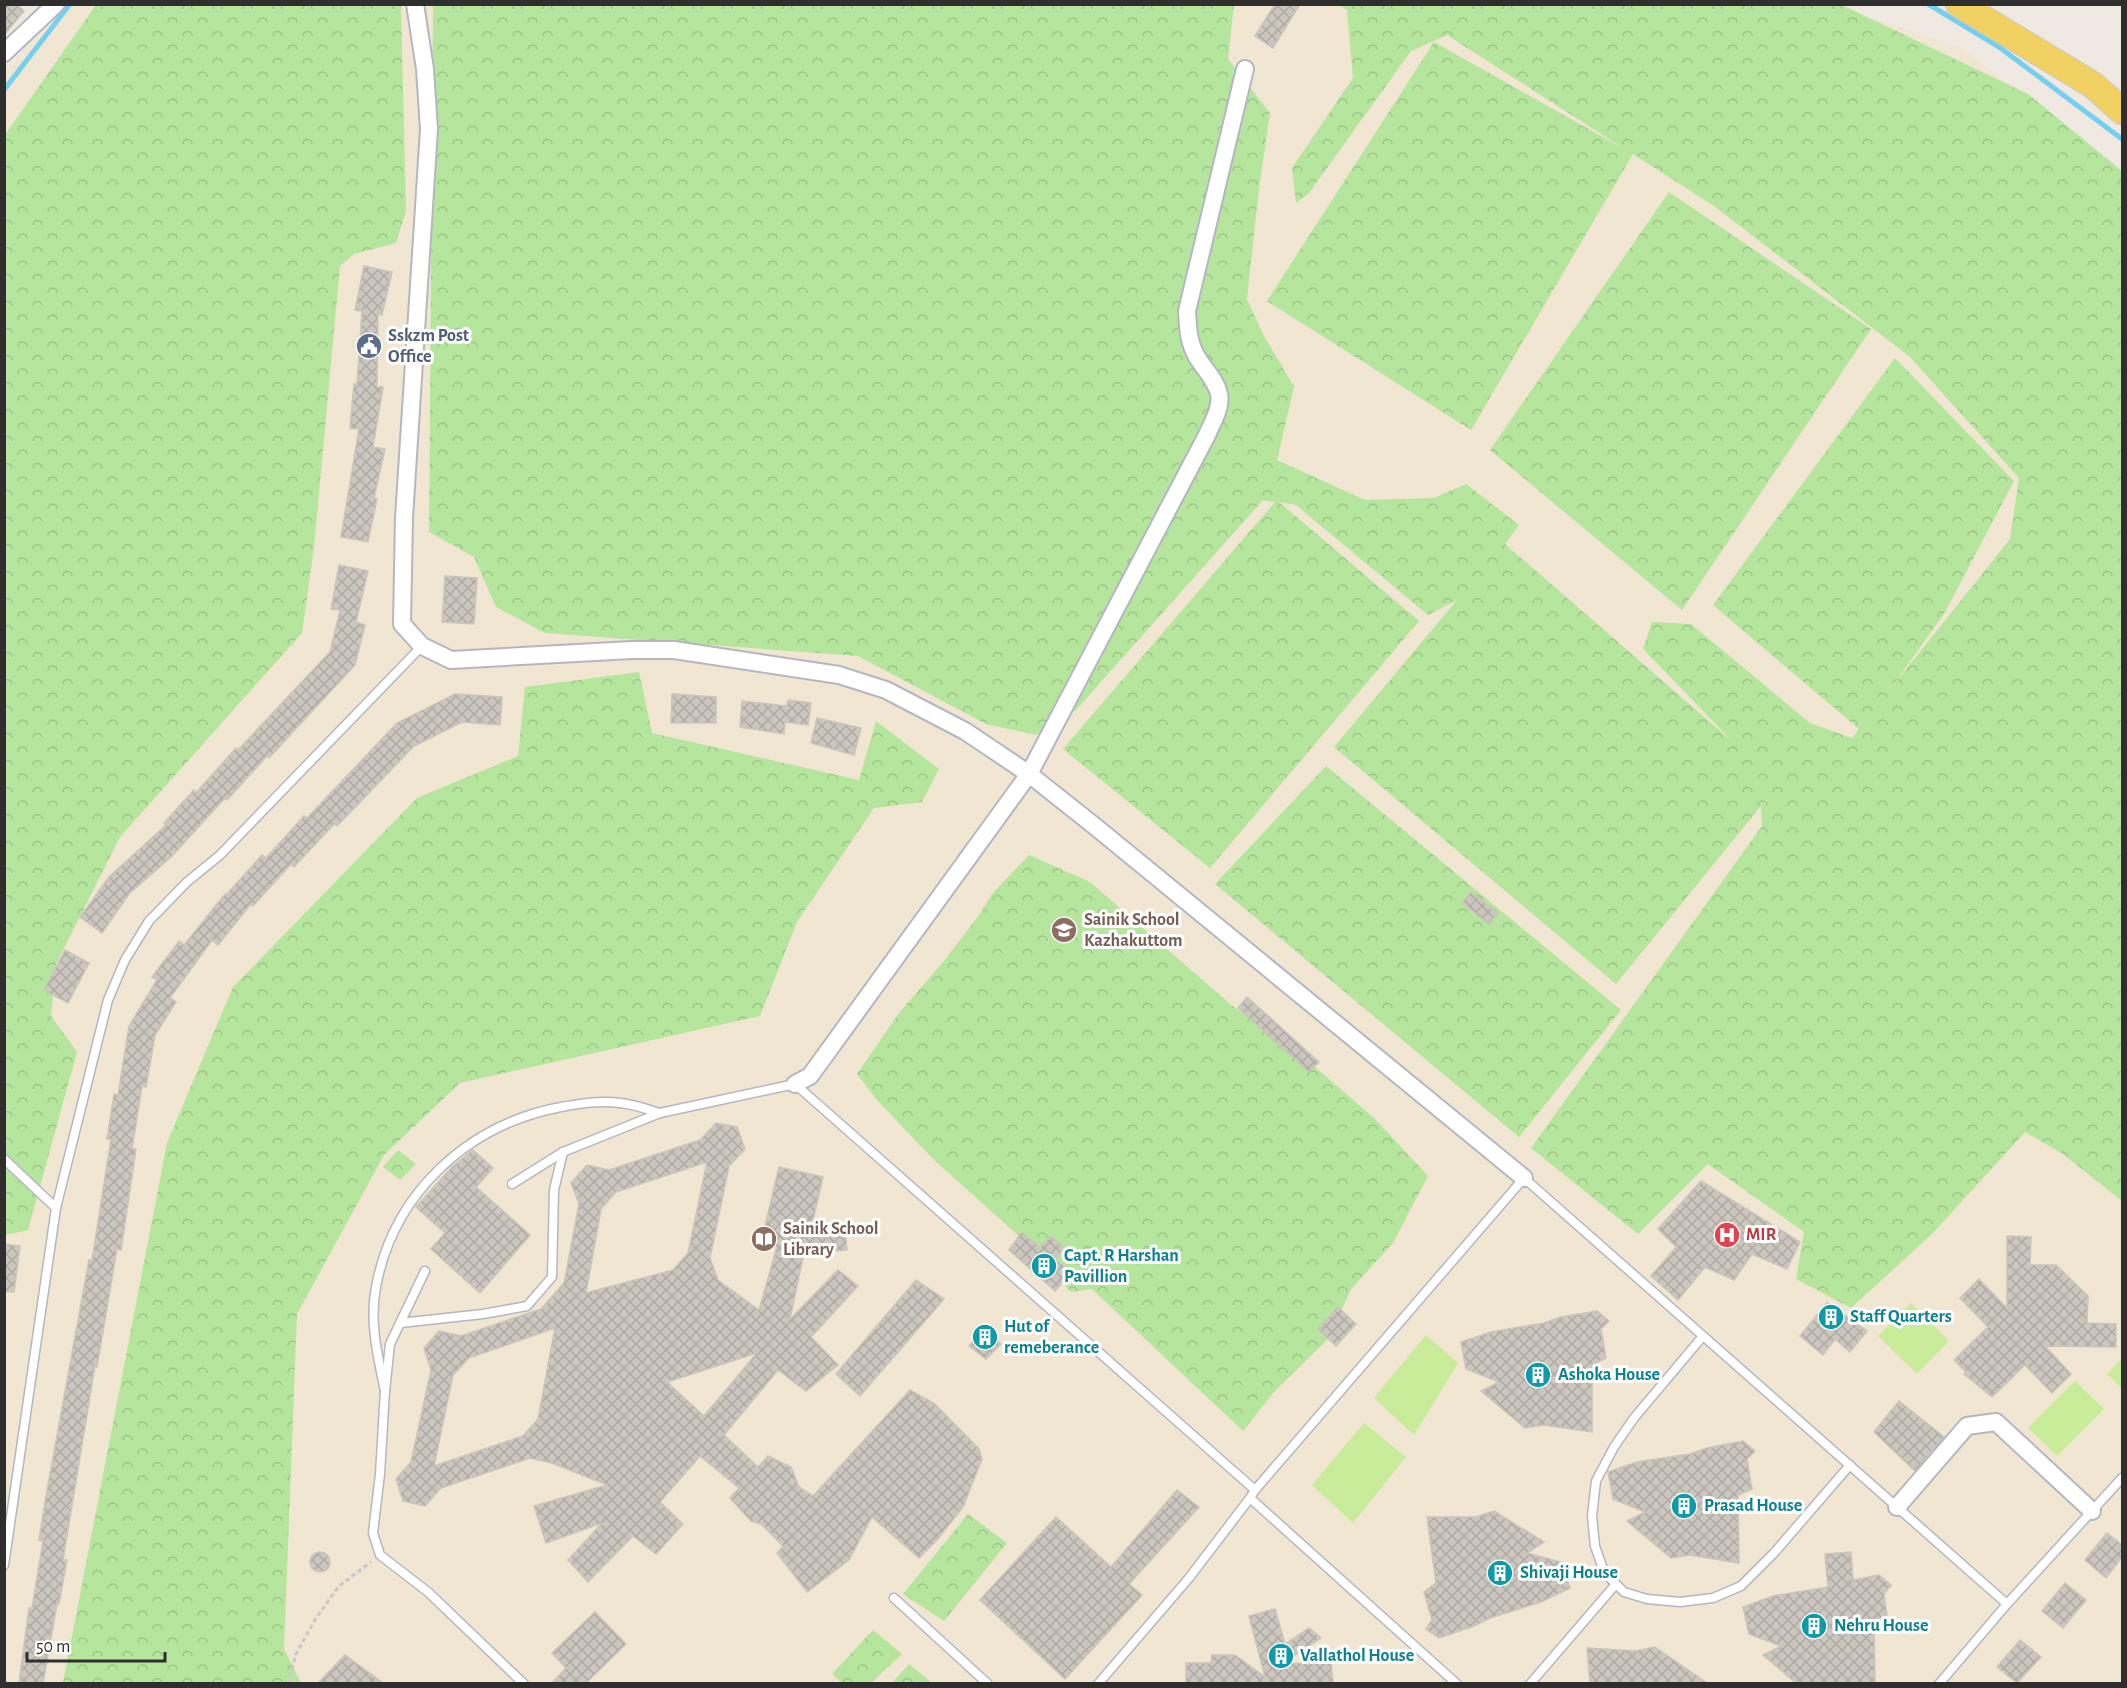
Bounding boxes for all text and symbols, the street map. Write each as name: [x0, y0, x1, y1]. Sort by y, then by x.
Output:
place label: Sskzm Post Office: [388, 327, 469, 366]
public building icon: Sskzm Post Office: [354, 331, 384, 361]
place label: Sainik School Kazhakuttom: [1084, 911, 1183, 950]
school or university icon: Sainik School Kazhakuttom: [1049, 915, 1079, 945]
place label: Sainik School Library: [783, 1220, 879, 1259]
hospital icon: MIR: [1712, 1220, 1742, 1250]
library icon: Sainik School Library: [749, 1224, 779, 1254]
place label: MIR: [1746, 1226, 1777, 1244]
place label: Capt. R Harshan Pavillion: [1064, 1247, 1179, 1286]
building icon: Capt. R Harshan Pavillion: [1029, 1251, 1059, 1281]
building icon: Staff Quarters: [1816, 1302, 1846, 1332]
place label: Staff Quarters: [1850, 1308, 1952, 1326]
place label: Hut of remeberance: [1004, 1318, 1099, 1357]
building icon: Hut of remeberance: [970, 1322, 1000, 1352]
building icon: Ashoka House: [1523, 1360, 1553, 1390]
place label: Ashoka House: [1558, 1366, 1660, 1384]
building icon: Prasad House: [1669, 1491, 1699, 1521]
place label: Prasad House: [1704, 1497, 1802, 1515]
building icon: Shivaji House: [1485, 1558, 1515, 1588]
place label: Shivaji House: [1520, 1564, 1618, 1582]
building icon: Nehru House: [1799, 1611, 1829, 1641]
place label: Nehru House: [1834, 1617, 1928, 1635]
scale bar: [27, 1625, 165, 1663]
text: 50 m: [36, 1638, 70, 1656]
building icon: Vallathol House: [1266, 1641, 1296, 1671]
place label: Vallathol House: [1300, 1647, 1414, 1665]

